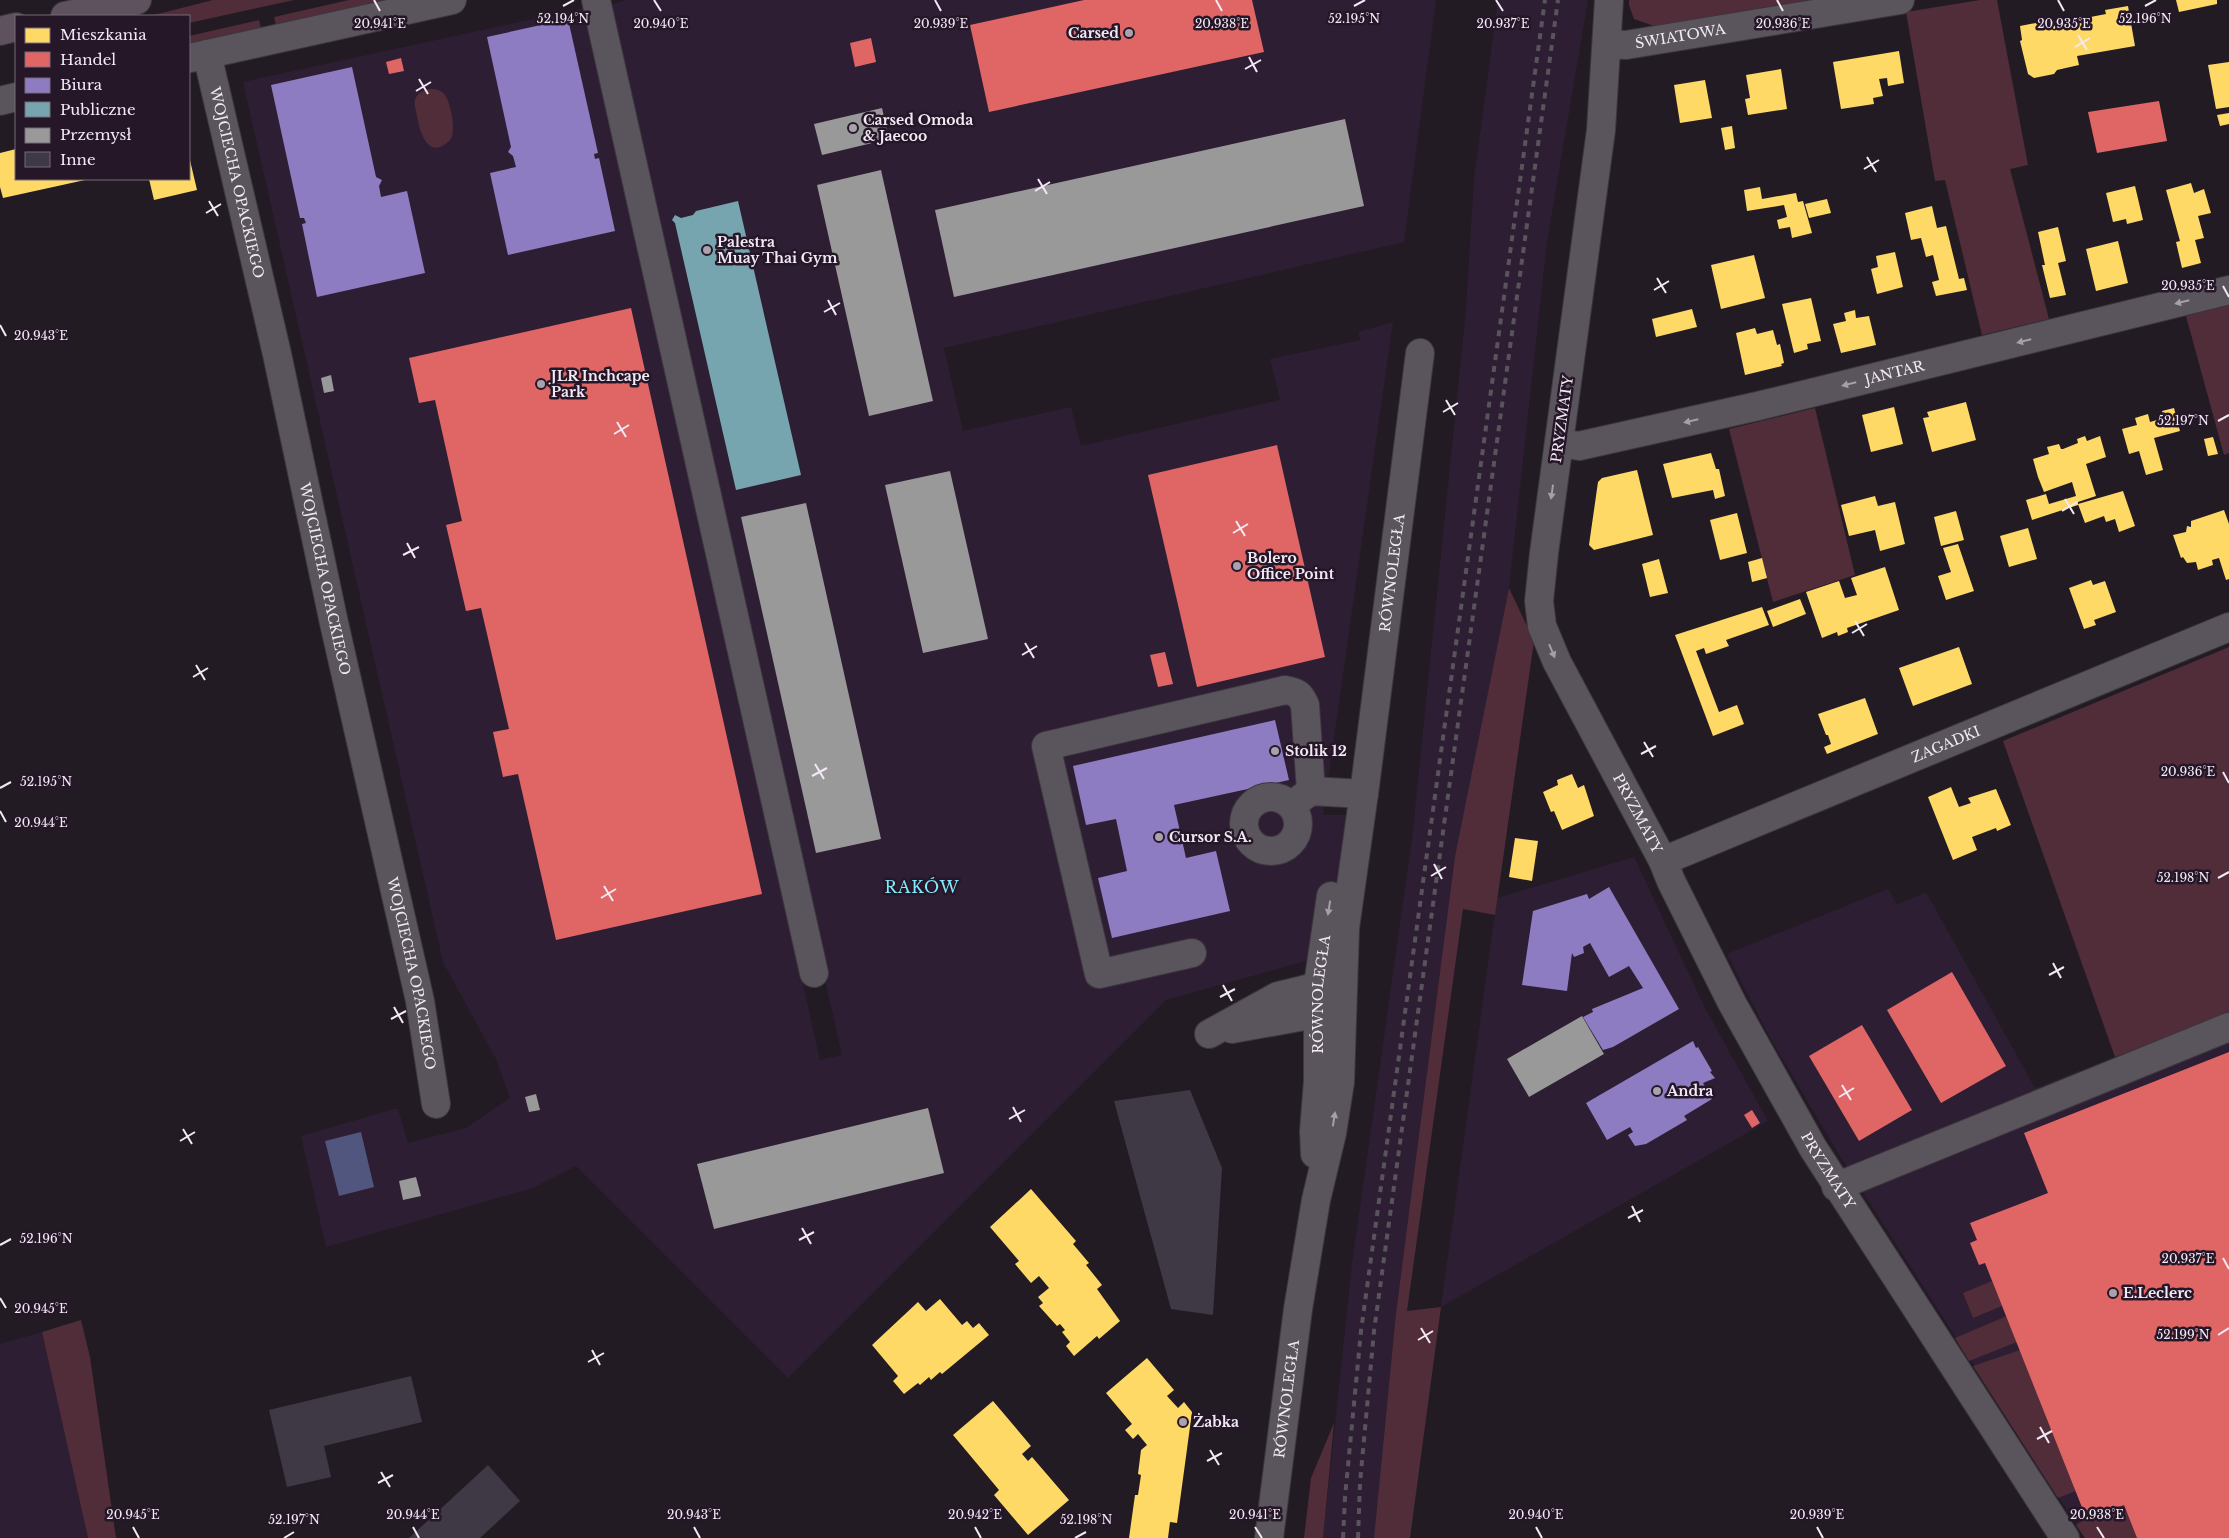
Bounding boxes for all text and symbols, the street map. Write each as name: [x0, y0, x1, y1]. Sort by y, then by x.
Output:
text: 52.194°N: [537, 11, 589, 26]
text: 52.195°N: [1328, 11, 1380, 26]
text: 52.196°N: [2118, 11, 2172, 26]
legend: [15, 15, 190, 180]
text: 20.941°E: [354, 16, 406, 31]
text: 20.940°E: [633, 16, 689, 31]
text: 20.939°E: [914, 16, 969, 31]
text: 20.938°E: [1195, 16, 1249, 31]
text: 20.937°E: [1477, 16, 1530, 31]
text: 20.936°E: [1756, 16, 1811, 31]
text: 20.935°E: [2037, 16, 2091, 31]
street label: ŚWIATOWA: [1634, 20, 1727, 52]
place label: Carsed: [1068, 24, 1119, 42]
text: Mieszkania: [60, 25, 147, 44]
marker: Carsed: [1123, 27, 1135, 39]
text: Handel: [60, 50, 116, 69]
text: Biura: [60, 75, 103, 94]
street label: WOJCIECHA OPACKIEGO: [206, 84, 268, 280]
text: Publiczne: [60, 100, 135, 119]
place label: Carsed Omoda & Jaecoo: [863, 111, 973, 145]
marker: Carsed Omoda & Jaecoo: [847, 122, 859, 134]
text: Przemysł: [60, 125, 131, 144]
text: Inne: [60, 150, 96, 169]
place label: Palestra Muay Thai Gym: [717, 233, 838, 267]
marker: Palestra Muay Thai Gym: [701, 244, 713, 256]
text: 20.935°E: [2161, 278, 2215, 293]
one-way arrow: [2174, 298, 2189, 306]
text: 20.943°E: [14, 328, 68, 343]
one-way arrow: [2016, 337, 2031, 345]
street label: JANTAR: [1861, 356, 1927, 389]
place label: JLR Inchcape Park: [548, 367, 650, 401]
street label: PRYZMATY: [1547, 374, 1577, 464]
marker: JLR Inchcape Park: [535, 378, 547, 390]
one-way arrow: [1842, 380, 1857, 388]
text: 52.197°N: [2157, 413, 2209, 428]
one-way arrow: [1683, 417, 1698, 425]
street label: WOJCIECHA OPACKIEGO: [295, 480, 355, 677]
one-way arrow: [1548, 484, 1556, 500]
street label: RÓWNOLEGŁA: [1376, 513, 1409, 633]
place label: Bolero Office Point: [1247, 549, 1335, 583]
marker: Bolero Office Point: [1231, 560, 1243, 572]
one-way arrow: [1549, 644, 1557, 658]
street label: ZAGADKI: [1909, 722, 1983, 766]
place label: Stolik 12: [1285, 742, 1347, 760]
marker: Stolik 12: [1269, 745, 1281, 757]
text: 20.936°E: [2161, 764, 2216, 779]
street label: PRYZMATY: [1609, 770, 1667, 857]
text: 52.195°N: [20, 774, 72, 789]
text: 20.944°E: [14, 815, 68, 830]
place label: Cursor S.A.: [1169, 828, 1252, 846]
marker: Cursor S.A.: [1153, 831, 1165, 843]
text: 52.198°N: [2157, 870, 2210, 885]
street label: WOJCIECHA OPACKIEGO: [383, 874, 440, 1071]
district label: RAKÓW: [884, 877, 960, 897]
one-way arrow: [1324, 900, 1332, 916]
street label: RÓWNOLEGŁA: [1309, 934, 1334, 1054]
place label: Andra: [1666, 1082, 1713, 1100]
marker: Andra: [1651, 1085, 1663, 1097]
one-way arrow: [1331, 1110, 1339, 1126]
street label: PRYZMATY: [1797, 1129, 1859, 1213]
text: 52.196°N: [19, 1231, 73, 1246]
text: 20.937°E: [2162, 1251, 2215, 1266]
place label: E.Leclerc: [2123, 1284, 2192, 1302]
marker: E.Leclerc: [2107, 1287, 2119, 1299]
text: 20.945°E: [14, 1301, 68, 1316]
text: 52.199°N: [2156, 1327, 2210, 1342]
street label: RÓWNOLEGŁA: [1270, 1339, 1303, 1459]
place label: Żabka: [1193, 1413, 1239, 1431]
marker: Żabka: [1177, 1416, 1189, 1428]
text: 20.945°E: [106, 1507, 160, 1522]
text: 20.944°E: [386, 1507, 440, 1522]
text: 20.943°E: [667, 1507, 721, 1522]
text: 20.942°E: [948, 1507, 1002, 1522]
text: 20.941°E: [1229, 1507, 1281, 1522]
text: 20.940°E: [1508, 1507, 1564, 1522]
text: 20.939°E: [1790, 1507, 1845, 1522]
text: 20.938°E: [2070, 1507, 2124, 1522]
text: 52.197°N: [268, 1512, 320, 1527]
text: 52.198°N: [1060, 1512, 1113, 1527]

